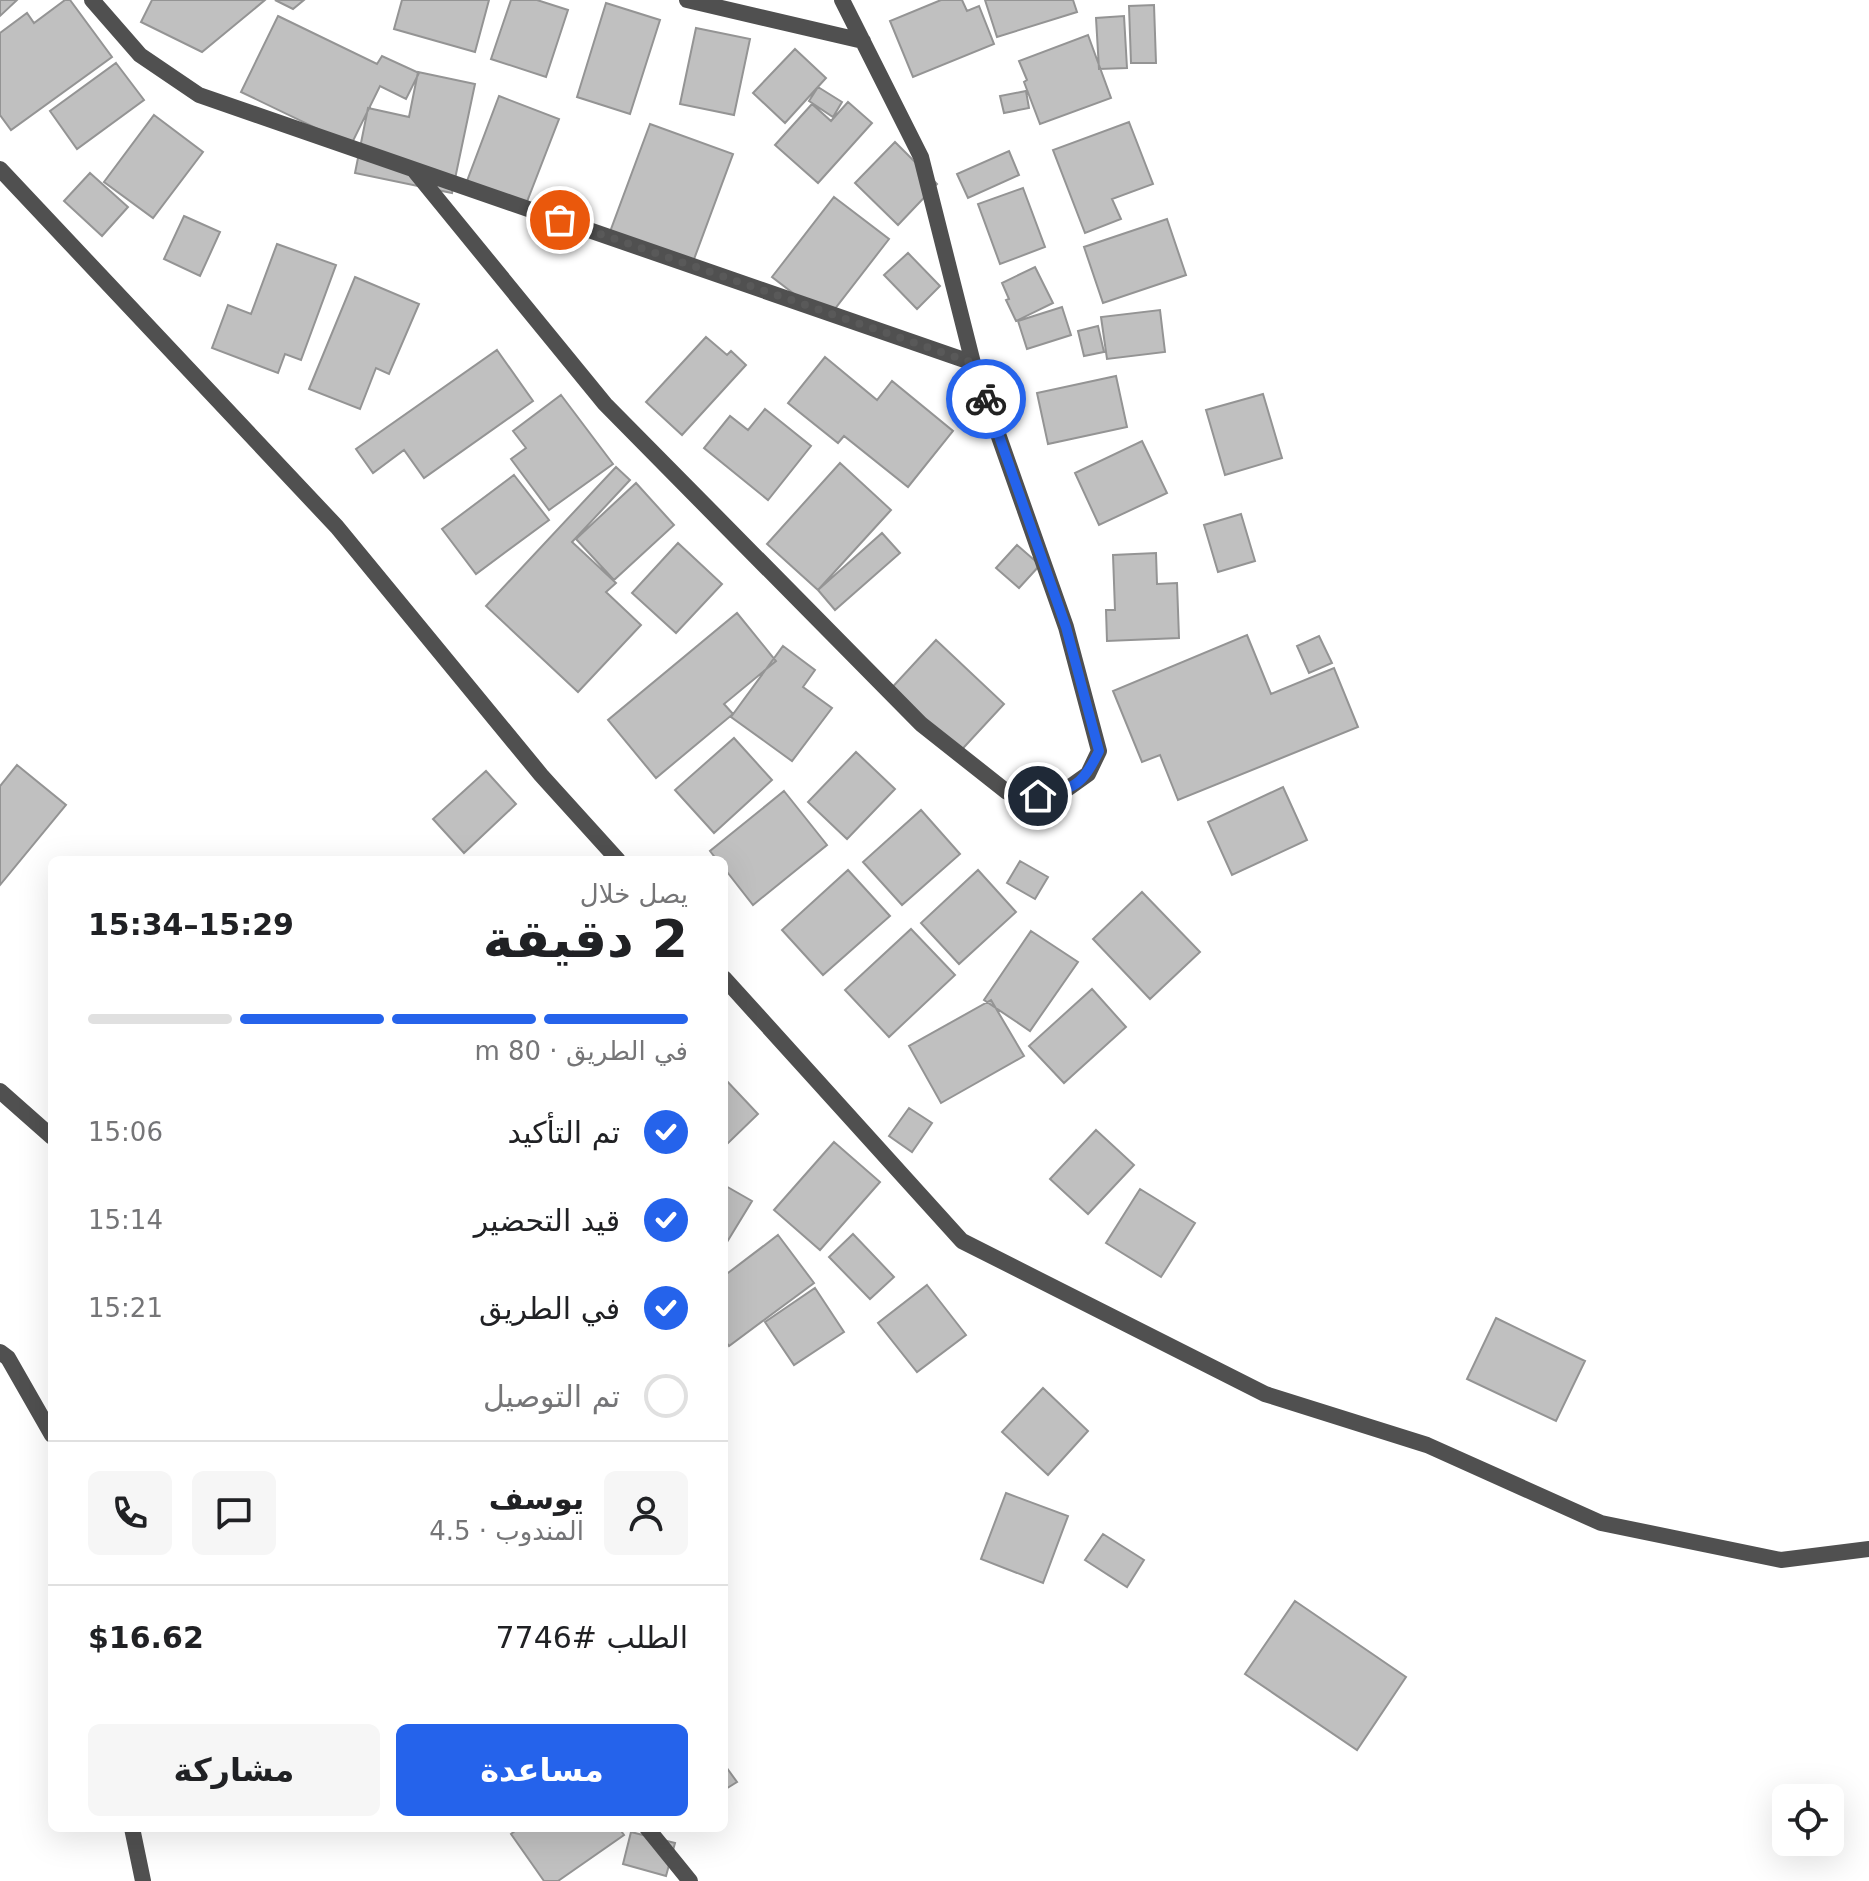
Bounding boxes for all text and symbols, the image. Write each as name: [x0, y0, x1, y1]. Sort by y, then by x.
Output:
pin: [526, 186, 594, 254]
icon: bag: [538, 198, 582, 242]
courier: [946, 359, 1026, 439]
icon: bike: [964, 377, 1008, 421]
pin: [1004, 762, 1072, 830]
icon: home: [1016, 774, 1060, 818]
text: يصل خلال: [580, 879, 688, 909]
text: 15:29–15:34: [88, 907, 294, 942]
text: 2 دقيقة: [483, 909, 688, 969]
text: في الطريق · 80 m: [474, 1036, 688, 1066]
icon: check: [644, 1110, 688, 1154]
text: تم التأكيد: [507, 1115, 620, 1150]
text: 15:06: [88, 1117, 163, 1147]
icon: check: [644, 1198, 688, 1242]
text: قيد التحضير: [474, 1203, 620, 1238]
text: 15:14: [88, 1205, 163, 1235]
icon: check: [644, 1286, 688, 1330]
text: في الطريق: [479, 1291, 620, 1326]
text: 15:21: [88, 1293, 163, 1323]
text: تم التوصيل: [483, 1379, 620, 1414]
button: phone: [88, 1471, 172, 1555]
button: chat: [192, 1471, 276, 1555]
button: person: [604, 1471, 688, 1555]
text: يوسف: [489, 1481, 584, 1516]
text: المندوب · 4.5: [429, 1516, 584, 1546]
text: $16.62: [88, 1620, 204, 1655]
text: الطلب #7746: [495, 1620, 688, 1655]
button: مشاركة: [88, 1724, 380, 1816]
button: مساعدة: [396, 1724, 688, 1816]
map controls: [1772, 1784, 1844, 1856]
button: locate: [1772, 1784, 1844, 1856]

